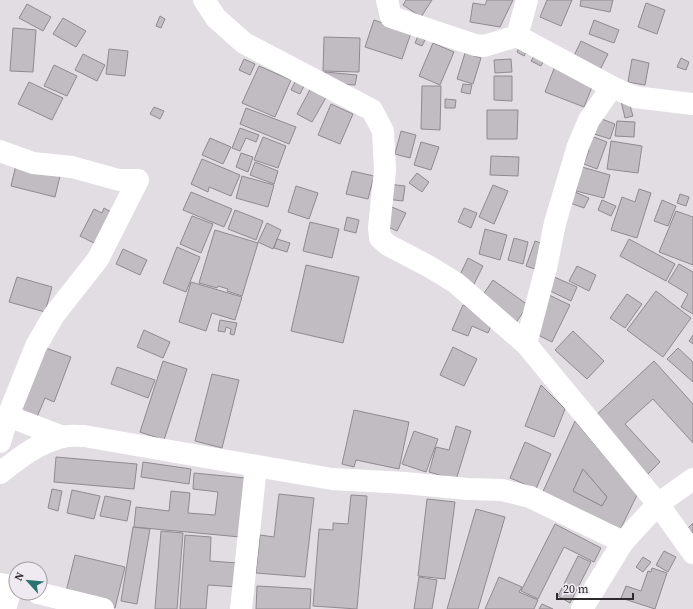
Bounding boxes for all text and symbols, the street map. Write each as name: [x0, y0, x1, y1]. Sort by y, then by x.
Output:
north arrow: [8, 561, 48, 601]
text: N: [11, 570, 28, 584]
scale bar: [557, 575, 633, 601]
text: 20 m: [563, 581, 589, 597]

